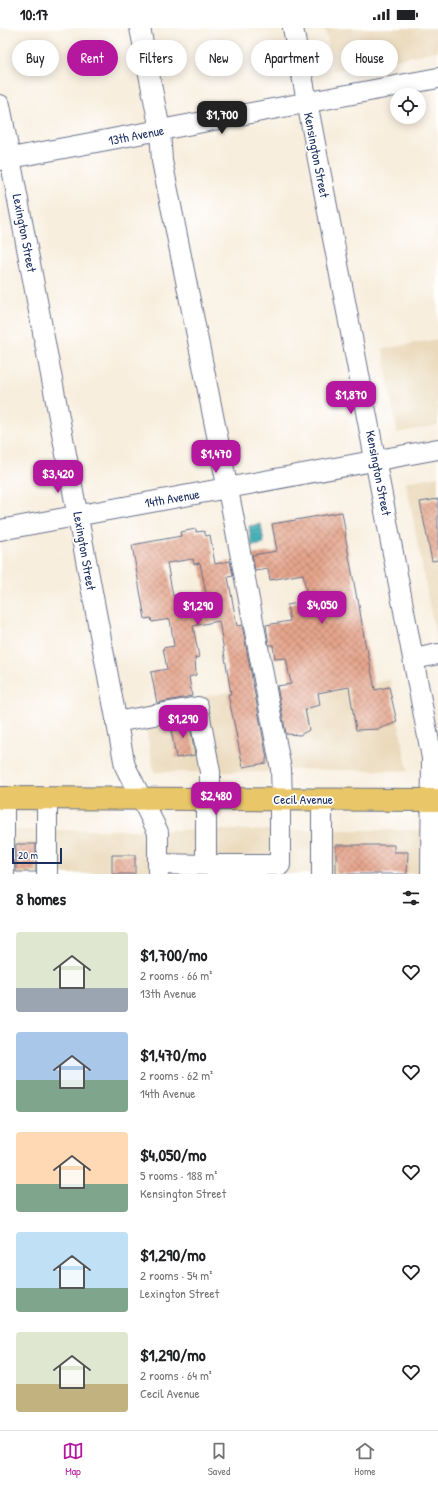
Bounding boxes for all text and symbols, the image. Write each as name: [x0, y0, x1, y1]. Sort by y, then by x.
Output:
text: 10:17: [20, 4, 49, 25]
chip: Buy: [12, 40, 59, 76]
chip: Rent: [67, 40, 118, 76]
chip: Filters: [126, 40, 187, 76]
chip: New: [195, 40, 243, 76]
chip: Apartment: [251, 40, 333, 76]
chip: House: [341, 40, 398, 76]
map controls: [390, 88, 426, 124]
button: locate: [390, 88, 426, 124]
pin: $1,700: [189, 101, 255, 135]
text: $1,700: [206, 105, 238, 123]
street label: Kensington Street: [300, 111, 334, 200]
street label: 13th Avenue: [107, 121, 165, 149]
street label: Lexington Street: [9, 192, 41, 274]
pin: $1,870: [318, 381, 384, 415]
text: $1,870: [335, 385, 367, 403]
street label: Kensington Street: [362, 429, 396, 518]
pin: $1,470: [183, 440, 249, 474]
text: $1,470: [200, 444, 232, 462]
pin: $3,420: [25, 460, 91, 494]
text: $3,420: [42, 464, 74, 482]
street label: 14th Avenue: [143, 484, 201, 512]
street label: Lexington Street: [69, 510, 101, 592]
pin: $4,050: [289, 591, 355, 625]
pin: $1,290: [165, 592, 231, 626]
text: $4,050: [306, 595, 338, 613]
text: $1,290: [183, 596, 213, 614]
pin: $1,290: [150, 705, 216, 739]
text: $1,290: [168, 709, 198, 727]
pin: $2,480: [183, 782, 249, 816]
text: $2,480: [200, 786, 232, 804]
street label: Cecil Avenue: [273, 790, 333, 808]
scale bar: [12, 846, 62, 865]
text: 20 m: [18, 848, 38, 862]
text: 8 homes: [16, 887, 66, 910]
icon: filters: [400, 887, 422, 909]
text: $1,700/mo: [140, 943, 207, 966]
icon: home: [48, 948, 96, 996]
icon: heart: [400, 961, 422, 983]
text: 2 rooms · 66 m²: [140, 966, 212, 984]
text: 13th Avenue: [140, 984, 196, 1002]
text: $1,470/mo: [140, 1043, 206, 1066]
icon: home: [48, 1048, 96, 1096]
icon: heart: [400, 1061, 422, 1083]
text: 2 rooms · 62 m²: [140, 1066, 213, 1084]
text: 14th Avenue: [140, 1084, 195, 1102]
text: $4,050/mo: [140, 1143, 206, 1166]
icon: home: [48, 1148, 96, 1196]
icon: heart: [400, 1161, 422, 1183]
text: 5 rooms · 188 m²: [140, 1166, 217, 1184]
text: Kensington Street: [140, 1184, 226, 1202]
text: $1,290/mo: [140, 1243, 206, 1266]
icon: home: [48, 1248, 96, 1296]
icon: heart: [400, 1261, 422, 1283]
text: 2 rooms · 54 m²: [140, 1266, 212, 1284]
text: Lexington Street: [140, 1284, 219, 1302]
text: $1,290/mo: [140, 1343, 206, 1366]
icon: home: [48, 1348, 96, 1396]
icon: heart: [400, 1361, 422, 1383]
text: 2 rooms · 64 m²: [140, 1366, 212, 1384]
text: Cecil Avenue: [140, 1384, 200, 1402]
tab: Map: [62, 1440, 84, 1478]
tab: Saved: [208, 1440, 230, 1478]
tab: Home: [354, 1440, 376, 1478]

